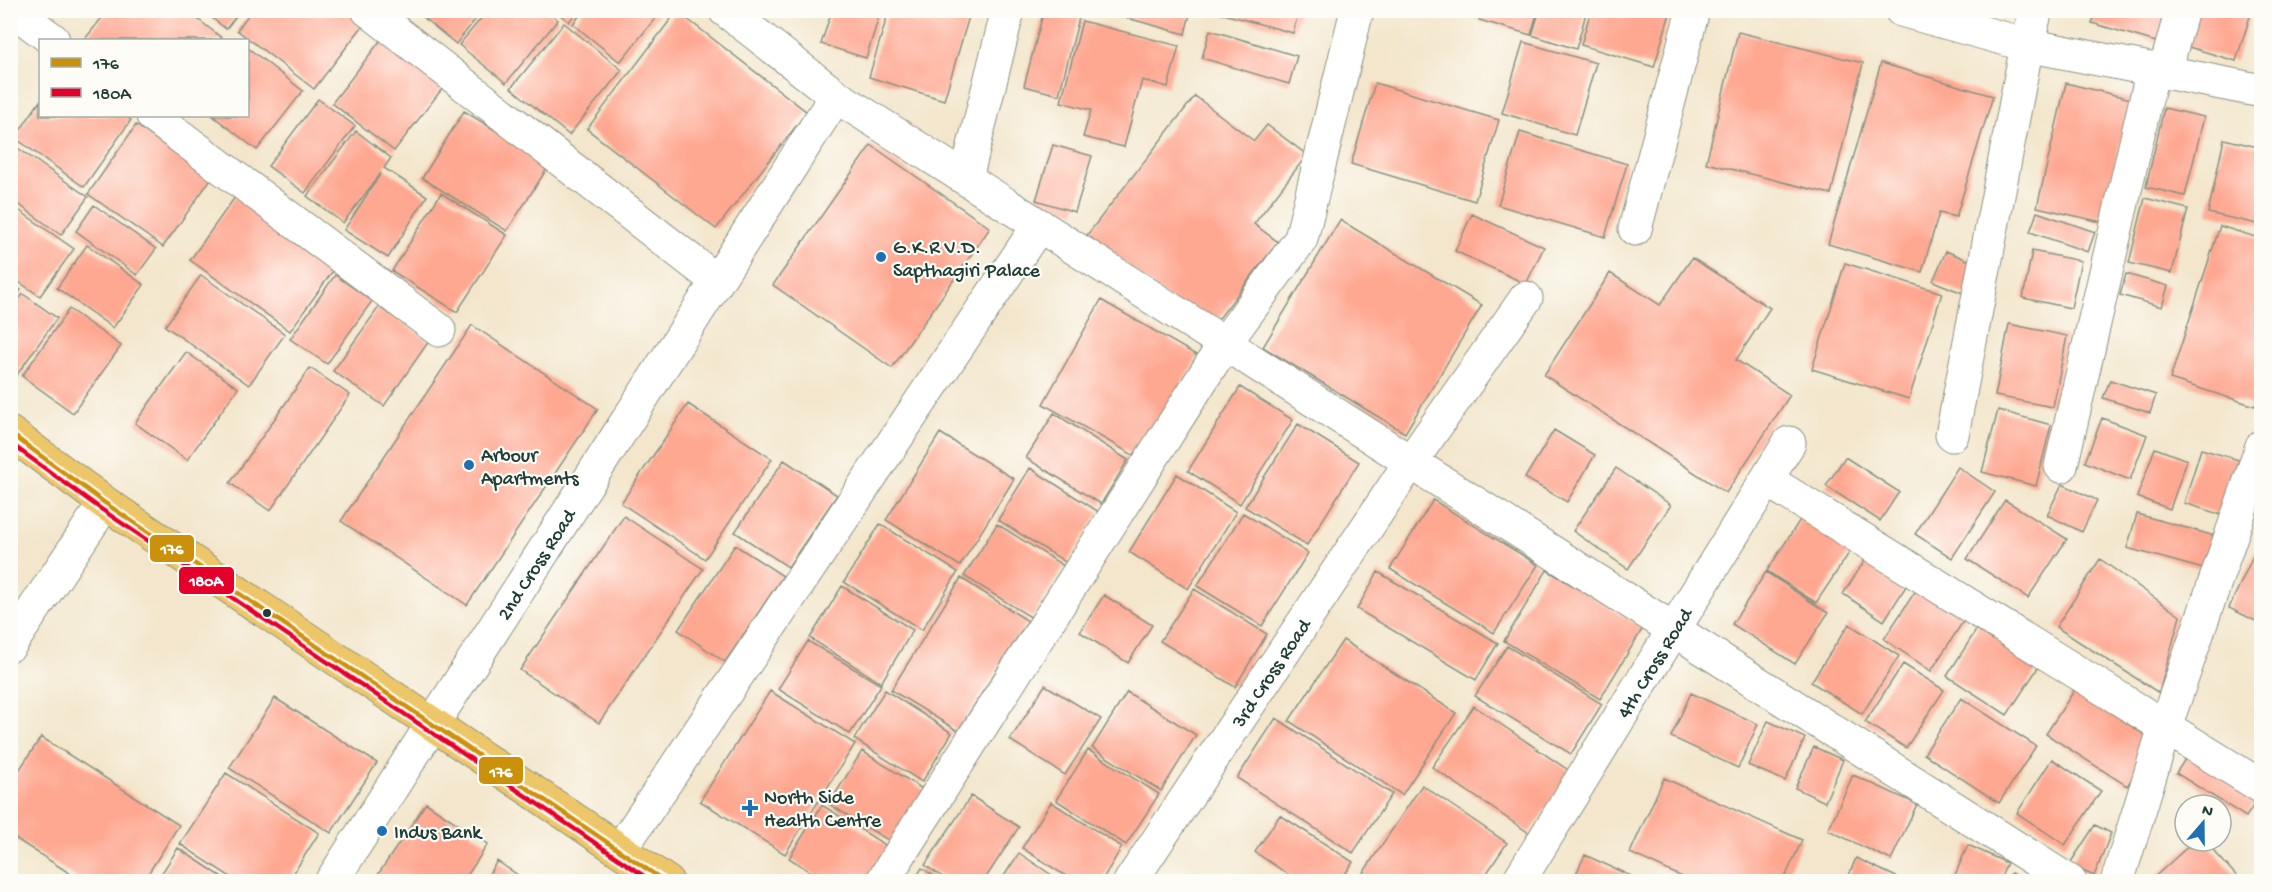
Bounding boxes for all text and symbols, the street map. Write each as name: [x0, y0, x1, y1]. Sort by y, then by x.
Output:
legend: [39, 39, 249, 117]
text: 176: [92, 55, 120, 76]
text: 180A: [92, 85, 132, 106]
place label: G.K.R V.D. Sapthagiri Palace: [893, 238, 1041, 284]
marker: G.K.R V.D. Sapthagiri Palace: [874, 250, 888, 264]
place label: Arbour Apartments: [481, 446, 579, 492]
marker: Arbour Apartments: [462, 458, 476, 472]
street label: 2nd Cross Road: [494, 504, 584, 626]
line badge: 176: [149, 534, 195, 563]
text: 176: [160, 542, 184, 561]
line badge: 180A: [178, 566, 235, 595]
text: 180A: [188, 574, 224, 593]
street label: 4th Cross Road: [1614, 603, 1700, 723]
unlabelled marker: [261, 607, 273, 619]
street label: 3rd Cross Road: [1228, 614, 1319, 734]
line badge: 176: [478, 756, 524, 785]
text: 176: [489, 765, 513, 784]
place label: North Side Health Centre: [764, 788, 882, 834]
north arrow: [2173, 793, 2233, 853]
marker: North Side Health Centre: [741, 799, 759, 817]
text: N: [2199, 801, 2216, 823]
place label: Indus Bank: [394, 823, 483, 846]
marker: Indus Bank: [375, 824, 389, 838]

